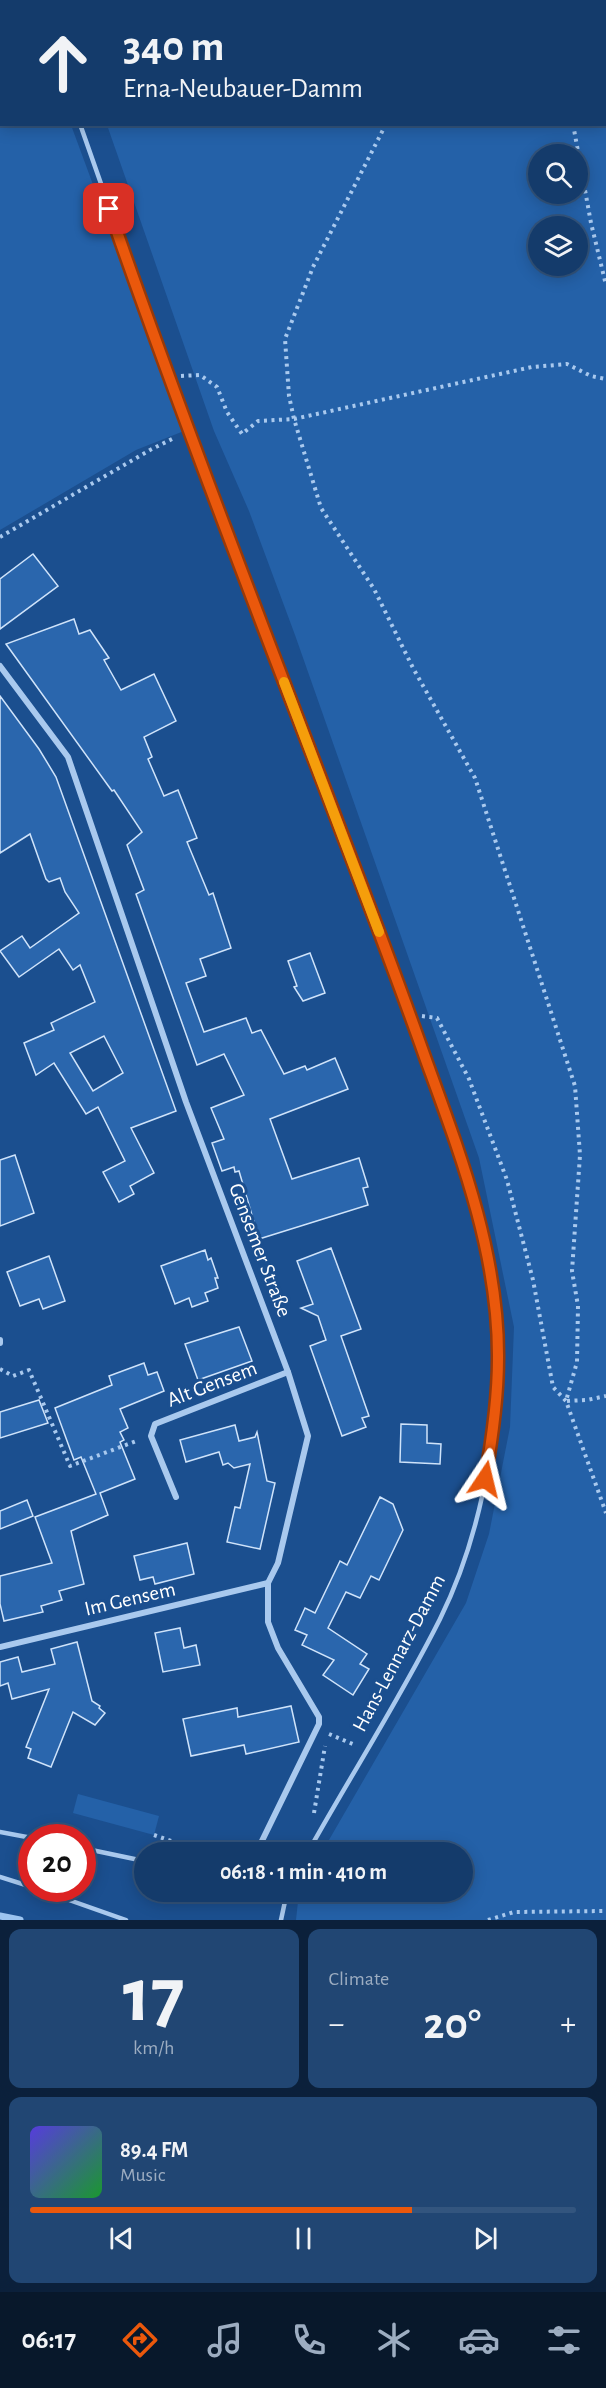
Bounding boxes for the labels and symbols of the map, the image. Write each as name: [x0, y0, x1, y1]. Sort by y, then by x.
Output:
pin: [83, 183, 134, 234]
street label: Gensemer Straße: [225, 1180, 295, 1320]
street label: Alt Gensem: [164, 1357, 260, 1411]
position arrow: [453, 1447, 517, 1511]
street label: Hans-Lennarz-Damm: [349, 1571, 449, 1735]
street label: Im Gensem: [83, 1578, 177, 1620]
speed limit sign: 20: [18, 1824, 96, 1902]

